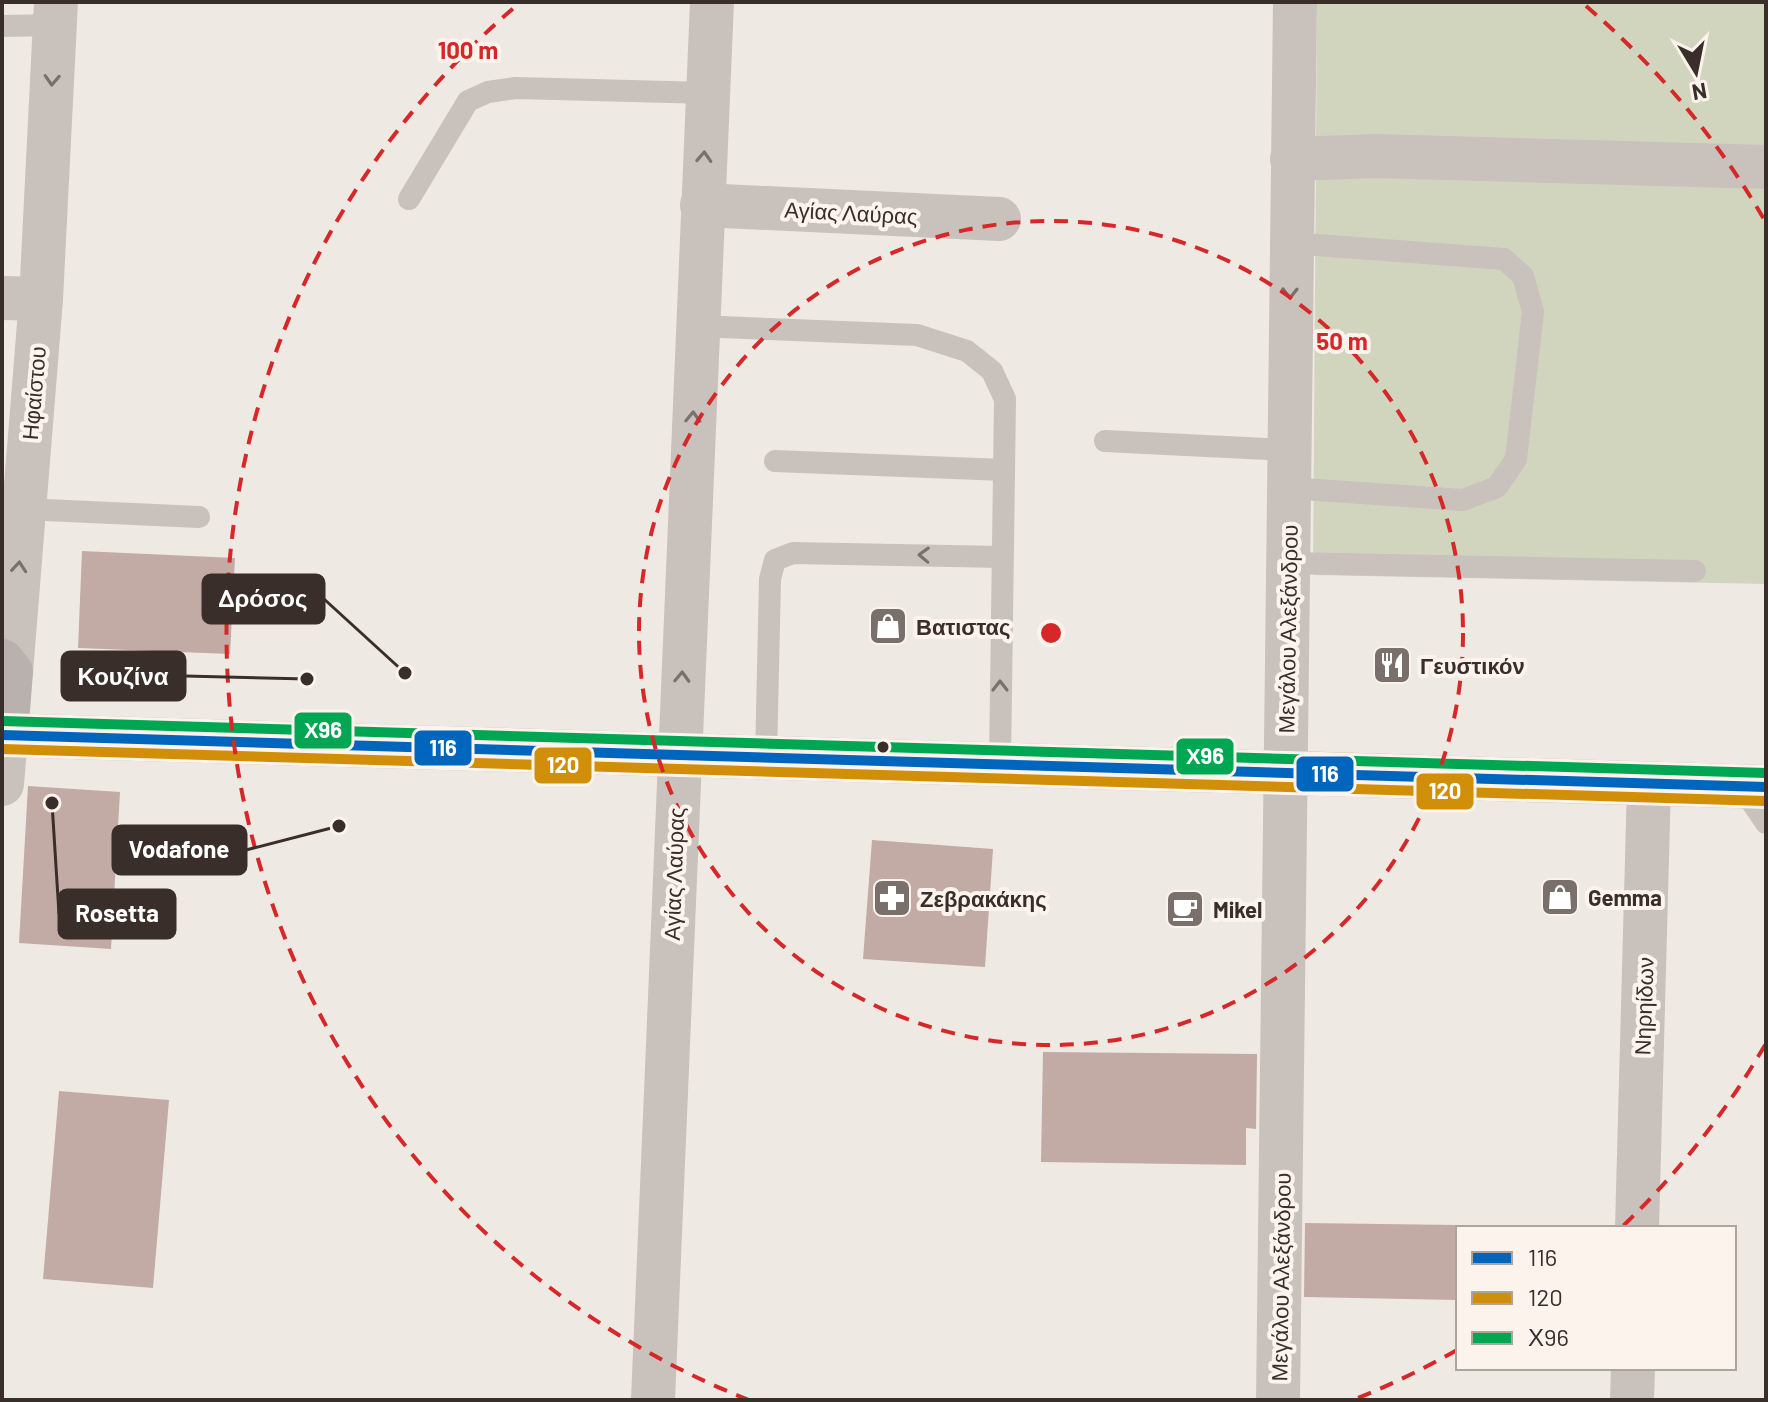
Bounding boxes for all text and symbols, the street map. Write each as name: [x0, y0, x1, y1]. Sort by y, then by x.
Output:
north arrow: [1656, 32, 1736, 112]
text: 100 m: [438, 35, 498, 64]
one-way arrow: [44, 74, 61, 87]
text: N: [1690, 79, 1709, 107]
one-way arrow: [696, 150, 713, 163]
street label: Αγίας Λαύρας: [784, 196, 918, 229]
one-way arrow: [1281, 287, 1299, 300]
text: 50 m: [1316, 326, 1368, 355]
street label: Ηφαίστου: [16, 345, 51, 441]
one-way arrow: [684, 410, 701, 423]
street label: Μεγάλου Αλεξάνδρου: [1272, 524, 1303, 734]
one-way arrow: [917, 546, 930, 563]
one-way arrow: [11, 560, 28, 573]
callout: Δρόσος: [203, 575, 324, 623]
text: Δρόσος: [219, 583, 307, 612]
shop icon: Βατιστας: [867, 605, 909, 647]
place label: Βατιστας: [916, 613, 1011, 640]
centre of rings: [1037, 619, 1065, 647]
restaurant icon: Γευστικόν: [1371, 644, 1413, 686]
callout: Κουζίνα: [62, 652, 185, 700]
place label: Γευστικόν: [1420, 652, 1525, 678]
text: Κουζίνα: [77, 661, 169, 690]
one-way arrow: [673, 670, 690, 683]
one-way arrow: [991, 679, 1009, 692]
line badge: Χ96: [293, 711, 353, 750]
text: Χ96: [304, 716, 342, 742]
line badge: 116: [413, 729, 473, 767]
text: 116: [429, 734, 457, 760]
line badge: Χ96: [1175, 737, 1235, 776]
unlabelled marker: [875, 739, 891, 755]
text: Χ96: [1186, 742, 1224, 768]
line badge: 120: [533, 746, 593, 785]
text: 120: [547, 751, 579, 777]
line badge: 116: [1295, 755, 1355, 793]
text: 116: [1311, 760, 1339, 786]
line badge: 120: [1415, 772, 1475, 811]
text: 120: [1429, 777, 1461, 803]
street label: Αγίας Λαύρας: [658, 807, 689, 941]
callout: Vodafone: [113, 826, 246, 874]
text: Vodafone: [129, 834, 229, 863]
shop icon: Gemma: [1539, 876, 1581, 918]
pharmacy icon: Ζεβρακάκης: [871, 877, 913, 919]
place label: Gemma: [1588, 884, 1662, 910]
place label: Ζεβρακάκης: [920, 885, 1047, 912]
cafe icon: Mikel: [1164, 888, 1206, 930]
callout: Rosetta: [59, 890, 175, 938]
place label: Mikel: [1213, 896, 1262, 922]
text: Rosetta: [75, 898, 159, 927]
street label: Νηρηίδων: [1628, 956, 1659, 1056]
street label: Μεγάλου Αλεξάνδρου: [1265, 1172, 1296, 1382]
legend: [1456, 1226, 1736, 1370]
text: 116: [1528, 1242, 1557, 1271]
text: 120: [1528, 1282, 1563, 1311]
text: Χ96: [1528, 1322, 1569, 1351]

